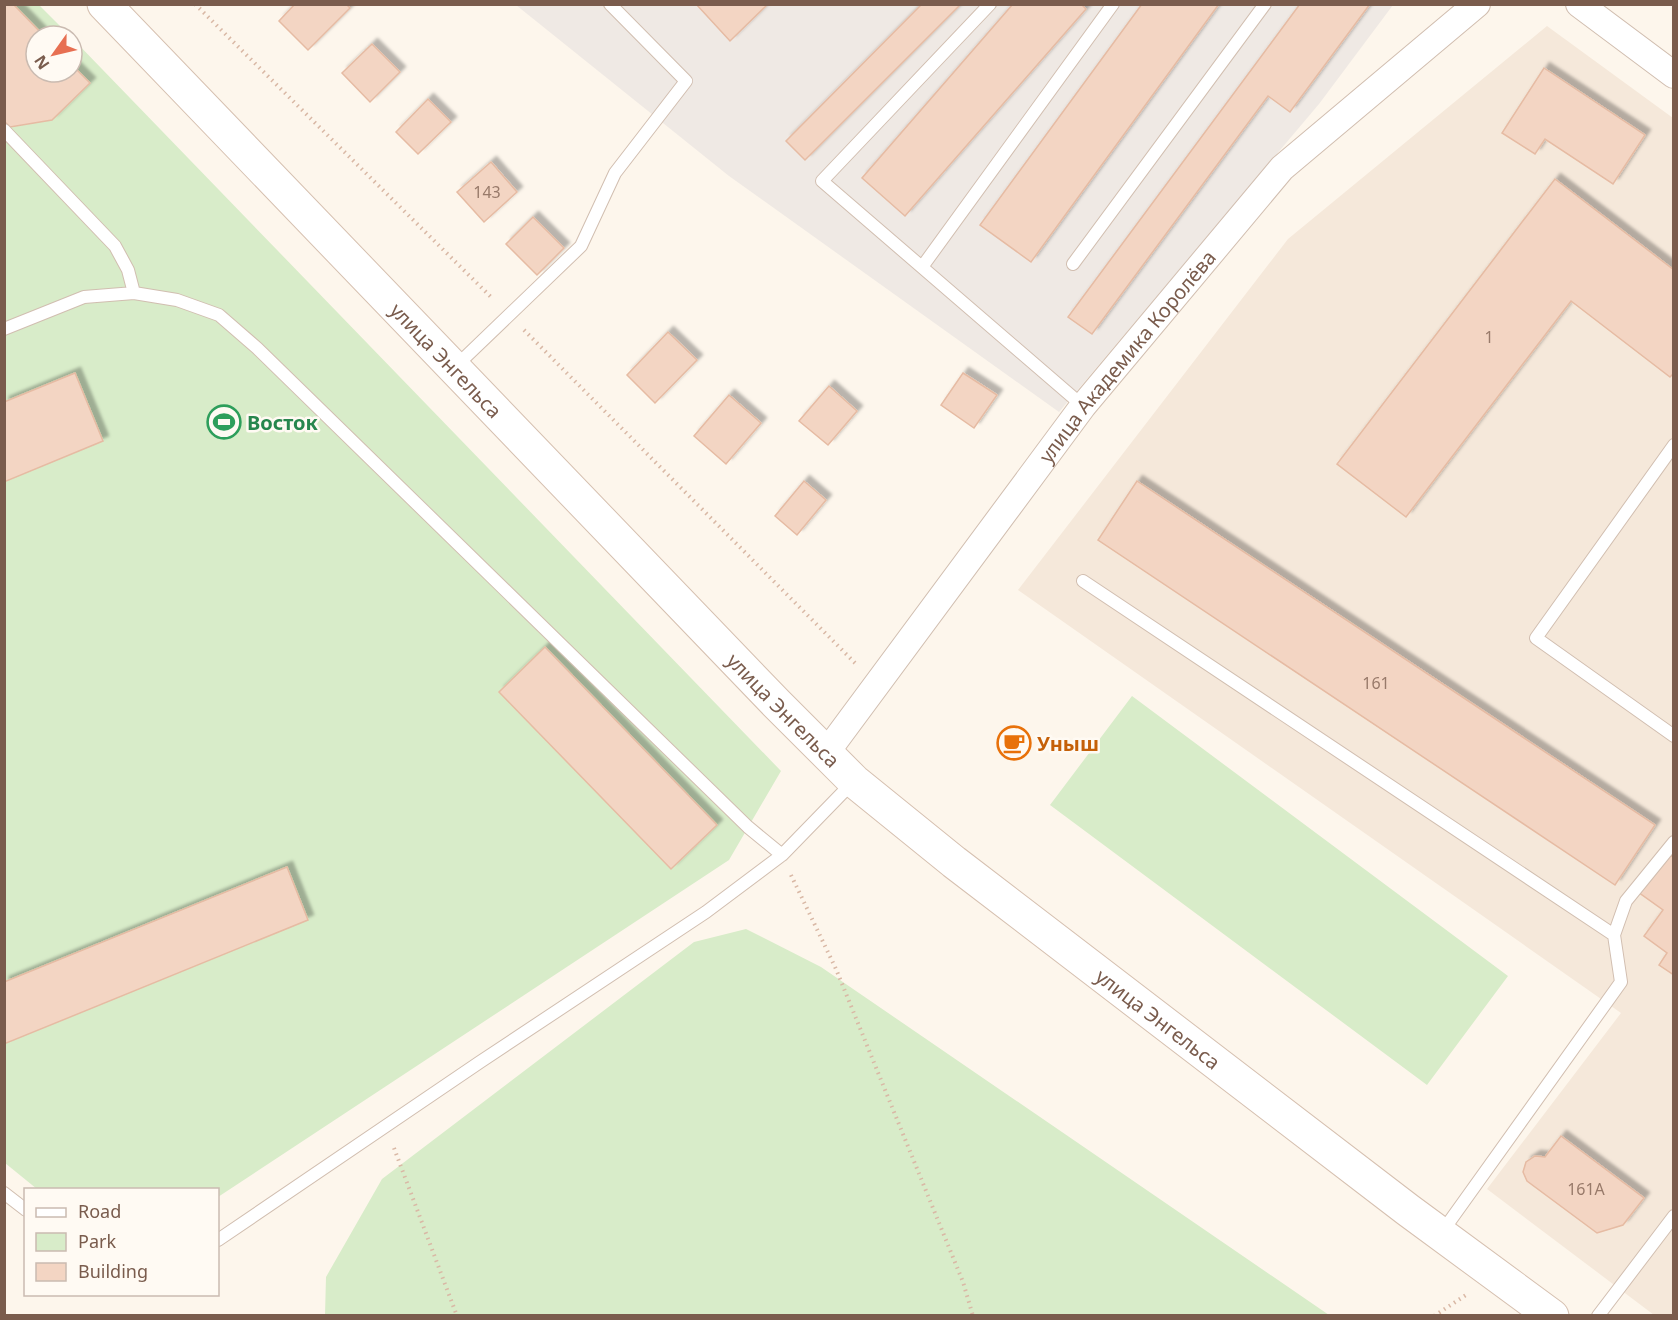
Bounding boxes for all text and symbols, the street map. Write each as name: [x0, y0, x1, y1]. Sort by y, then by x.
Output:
north arrow: [24, 24, 84, 84]
text: N: [29, 51, 54, 74]
house number: 143: [473, 181, 501, 203]
street label: улица Академика Королёва: [1032, 244, 1221, 468]
street label: улица Энгельса: [385, 297, 508, 424]
house number: 1: [1484, 326, 1494, 348]
sports icon: Восток: [206, 404, 242, 440]
place label: Восток: [247, 409, 318, 436]
street label: улица Энгельса: [721, 647, 846, 773]
house number: 161: [1362, 672, 1390, 694]
cafe icon: Уныш: [996, 725, 1032, 761]
place label: Уныш: [1037, 730, 1099, 757]
street label: улица Энгельса: [1090, 962, 1226, 1075]
house number: 161А: [1567, 1178, 1606, 1200]
legend: [24, 1188, 219, 1296]
text: Road: [78, 1199, 121, 1223]
text: Park: [78, 1229, 116, 1253]
text: Building: [78, 1259, 148, 1283]

